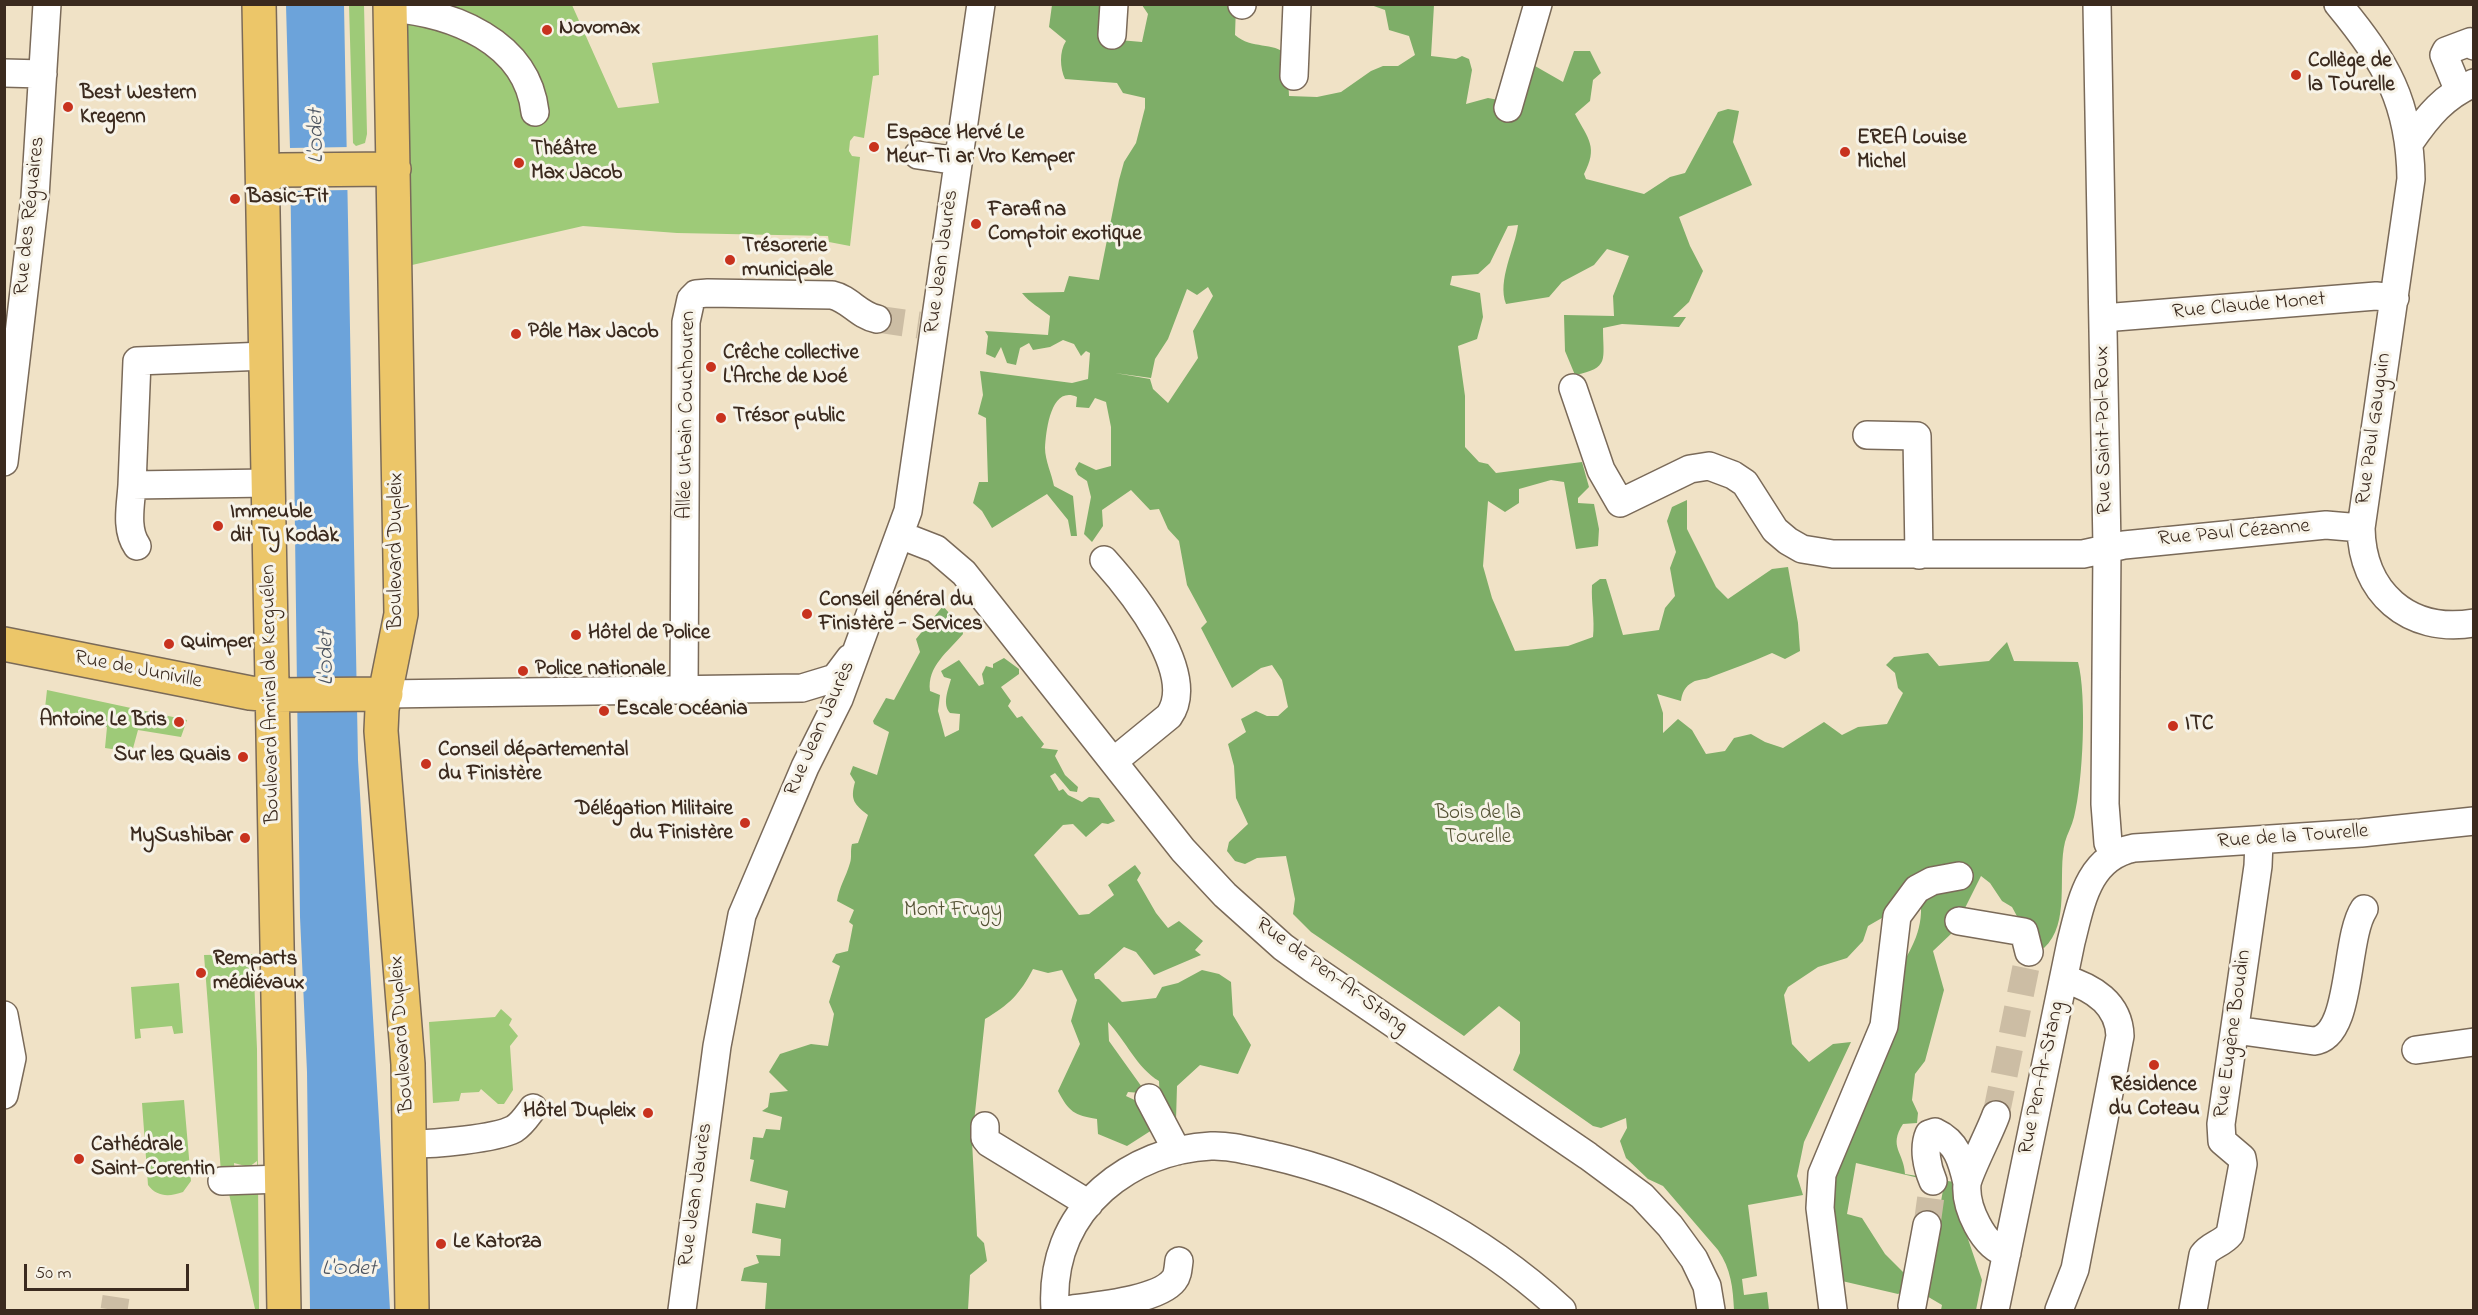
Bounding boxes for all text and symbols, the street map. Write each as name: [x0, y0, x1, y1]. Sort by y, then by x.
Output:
place label: Novomax: [559, 17, 640, 43]
marker: Novomax: [540, 23, 554, 37]
place label: Collège de la Tourelle: [2308, 50, 2395, 100]
marker: Collège de la Tourelle: [2289, 68, 2303, 82]
place label: Best Western Kregenn: [80, 82, 196, 132]
marker: Best Western Kregenn: [61, 100, 75, 114]
water label: L'Odet: [304, 109, 332, 163]
place label: Espace Hervé Le Meur-Ti ar Vro Kemper: [886, 122, 1074, 172]
place label: EREA Louise Michel: [1857, 127, 1967, 177]
street label: Rue des Réguaires: [10, 135, 52, 297]
place label: Théâtre Max Jacob: [531, 138, 622, 188]
marker: Espace Hervé Le Meur-Ti ar Vro Kemper: [867, 140, 881, 154]
marker: EREA Louise Michel: [1838, 145, 1852, 159]
marker: Théâtre Max Jacob: [512, 156, 526, 170]
place label: Basic-Fit: [247, 186, 329, 212]
street label: Rue Jean Jaurès: [920, 188, 966, 336]
marker: Basic-Fit: [228, 192, 242, 206]
place label: Farafina Comptoir exotique: [988, 199, 1142, 249]
marker: Farafina Comptoir exotique: [969, 217, 983, 231]
place label: Trésorerie municipale: [742, 235, 833, 285]
marker: Trésorerie municipale: [723, 253, 737, 267]
street label: Rue Claude Monet: [2171, 288, 2327, 326]
street label: Allée Urbain Couchouren: [674, 311, 702, 519]
place label: Pôle Max Jacob: [528, 321, 658, 347]
marker: Pôle Max Jacob: [509, 327, 523, 341]
place label: Crêche collective L'Arche de Noé: [723, 342, 859, 392]
street label: Rue Saint-Pol-Roux: [2091, 345, 2119, 515]
street label: Rue Paul Gauguin: [2352, 351, 2398, 507]
marker: Crêche collective L'Arche de Noé: [704, 360, 718, 374]
place label: Trésor public: [733, 405, 845, 431]
marker: Trésor public: [714, 411, 728, 425]
street label: Boulevard Dupleix: [385, 472, 411, 630]
place label: Immeuble dit Ty Kodak: [230, 501, 339, 551]
street label: Rue Paul Cézanne: [2157, 515, 2311, 553]
marker: Immeuble dit Ty Kodak: [211, 519, 225, 533]
street label: Boulevard Amiral de Kerguélen: [257, 564, 287, 824]
place label: Conseil général du Finistère - Services: [819, 589, 983, 639]
marker: Conseil général du Finistère - Services: [800, 607, 814, 621]
place label: Hôtel de Police: [588, 622, 710, 648]
marker: Hôtel de Police: [569, 628, 583, 642]
place label: Quimper: [181, 631, 254, 657]
water label: L'Odet: [314, 631, 342, 685]
marker: Quimper: [162, 637, 176, 651]
street label: Rue de Juniville: [72, 646, 204, 696]
place label: Police nationale: [535, 658, 666, 684]
street label: Rue Jean Jaurès: [780, 658, 862, 800]
marker: Police nationale: [516, 664, 530, 678]
place label: Escale Océania: [616, 698, 748, 724]
marker: Escale Océania: [597, 704, 611, 718]
place label: Antoine Le Bris: [39, 709, 167, 735]
place label: ITC: [2185, 713, 2213, 739]
marker: Antoine Le Bris: [172, 715, 186, 729]
marker: ITC: [2166, 719, 2180, 733]
place label: Conseil départemental du Finistère: [438, 739, 628, 789]
place label: Sur les Quais: [114, 744, 231, 770]
marker: Sur les Quais: [236, 750, 250, 764]
marker: Conseil départemental du Finistère: [419, 757, 433, 771]
place label: Délégation Militaire du Finistère: [575, 798, 733, 848]
park label: Bois de la Tourelle: [1435, 802, 1521, 852]
marker: Délégation Militaire du Finistère: [738, 816, 752, 830]
street label: Rue de la Tourelle: [2217, 820, 2369, 856]
place label: MySushibar: [130, 825, 233, 851]
marker: MySushibar: [238, 831, 252, 845]
park label: Mont Frugy: [904, 899, 1002, 925]
street label: Rue de Pen-Ar-Stang: [1250, 913, 1412, 1041]
place label: Remparts médiévaux: [213, 948, 304, 998]
street label: Rue Eugène Boudin: [2210, 948, 2258, 1120]
street label: Boulevard Dupleix: [385, 955, 421, 1113]
marker: Remparts médiévaux: [194, 966, 208, 980]
street label: Rue Pen-Ar-Stang: [2014, 999, 2072, 1157]
marker: Résidence du Coteau: [2147, 1058, 2161, 1072]
place label: Résidence du Coteau: [2108, 1074, 2200, 1124]
place label: Hôtel Dupleix: [523, 1100, 636, 1126]
marker: Hôtel Dupleix: [641, 1106, 655, 1120]
street label: Rue Jean Jaurès: [674, 1121, 720, 1269]
place label: Cathédrale Saint-Corentin: [91, 1134, 215, 1184]
marker: Cathédrale Saint-Corentin: [72, 1152, 86, 1166]
place label: Le Katorza: [453, 1231, 542, 1257]
marker: Le Katorza: [434, 1237, 448, 1251]
scale bar: [27, 1252, 192, 1290]
water label: L'Odet: [322, 1257, 376, 1283]
text: 50 m: [35, 1261, 72, 1287]

